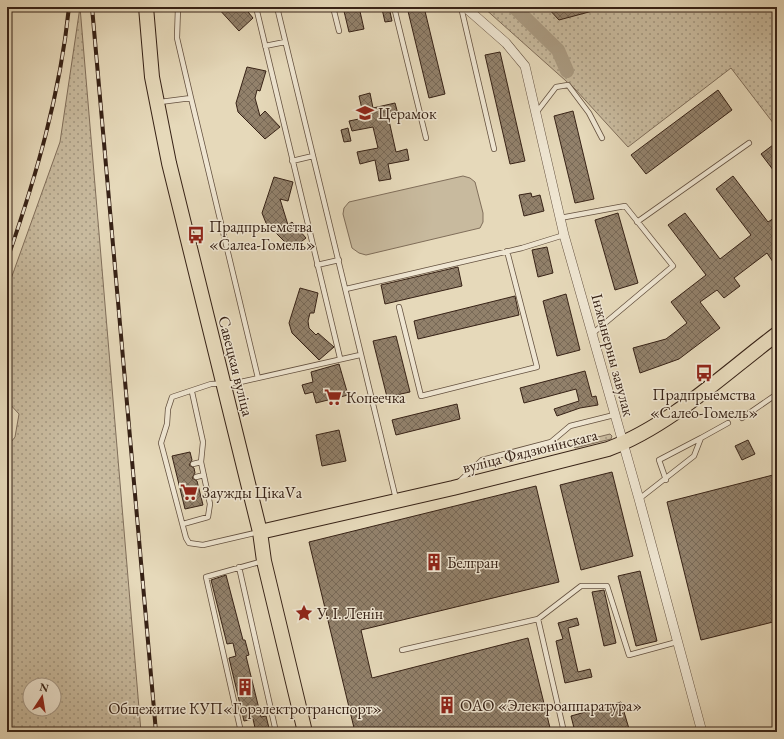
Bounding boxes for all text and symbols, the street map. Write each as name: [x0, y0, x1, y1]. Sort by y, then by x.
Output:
school or university icon: Церамок: [355, 103, 375, 123]
place label: Церамок: [378, 103, 437, 124]
place label: Прадпрыемства «Салеа-Гомель»: [209, 216, 315, 255]
bus stop icon: Прадпрыемства «Салеа-Гомель»: [186, 225, 206, 245]
street label: Інжынерны завулак: [587, 291, 640, 419]
street label: Савецкая вуліца: [213, 314, 259, 419]
bus stop icon: Прадпрыемства «Салео-Гомель»: [694, 363, 714, 383]
place label: Прадпрыемства «Салео-Гомель»: [650, 384, 758, 423]
supermarket icon: Копеечка: [323, 387, 343, 407]
place label: Копеечка: [346, 387, 406, 408]
street label: вуліца Фядзюнінскага: [460, 424, 600, 478]
supermarket icon: Заужды ЦікаVа: [179, 482, 199, 502]
place label: Заужды ЦікаVа: [202, 482, 303, 503]
building icon: Белгран: [424, 552, 444, 572]
place label: Белгран: [447, 552, 499, 573]
place icon: У. І. Ленін: [294, 603, 314, 623]
place label: У. І. Ленін: [316, 603, 383, 624]
north arrow: [22, 677, 62, 717]
building icon: Общежитие КУП«Горэлектротранспорт»: [235, 677, 255, 697]
text: N: [38, 679, 50, 695]
building icon: ОАО «Электроаппаратура»: [437, 695, 457, 715]
place label: ОАО «Электроаппаратура»: [460, 695, 642, 716]
place label: Общежитие КУП«Горэлектротранспорт»: [108, 698, 382, 719]

